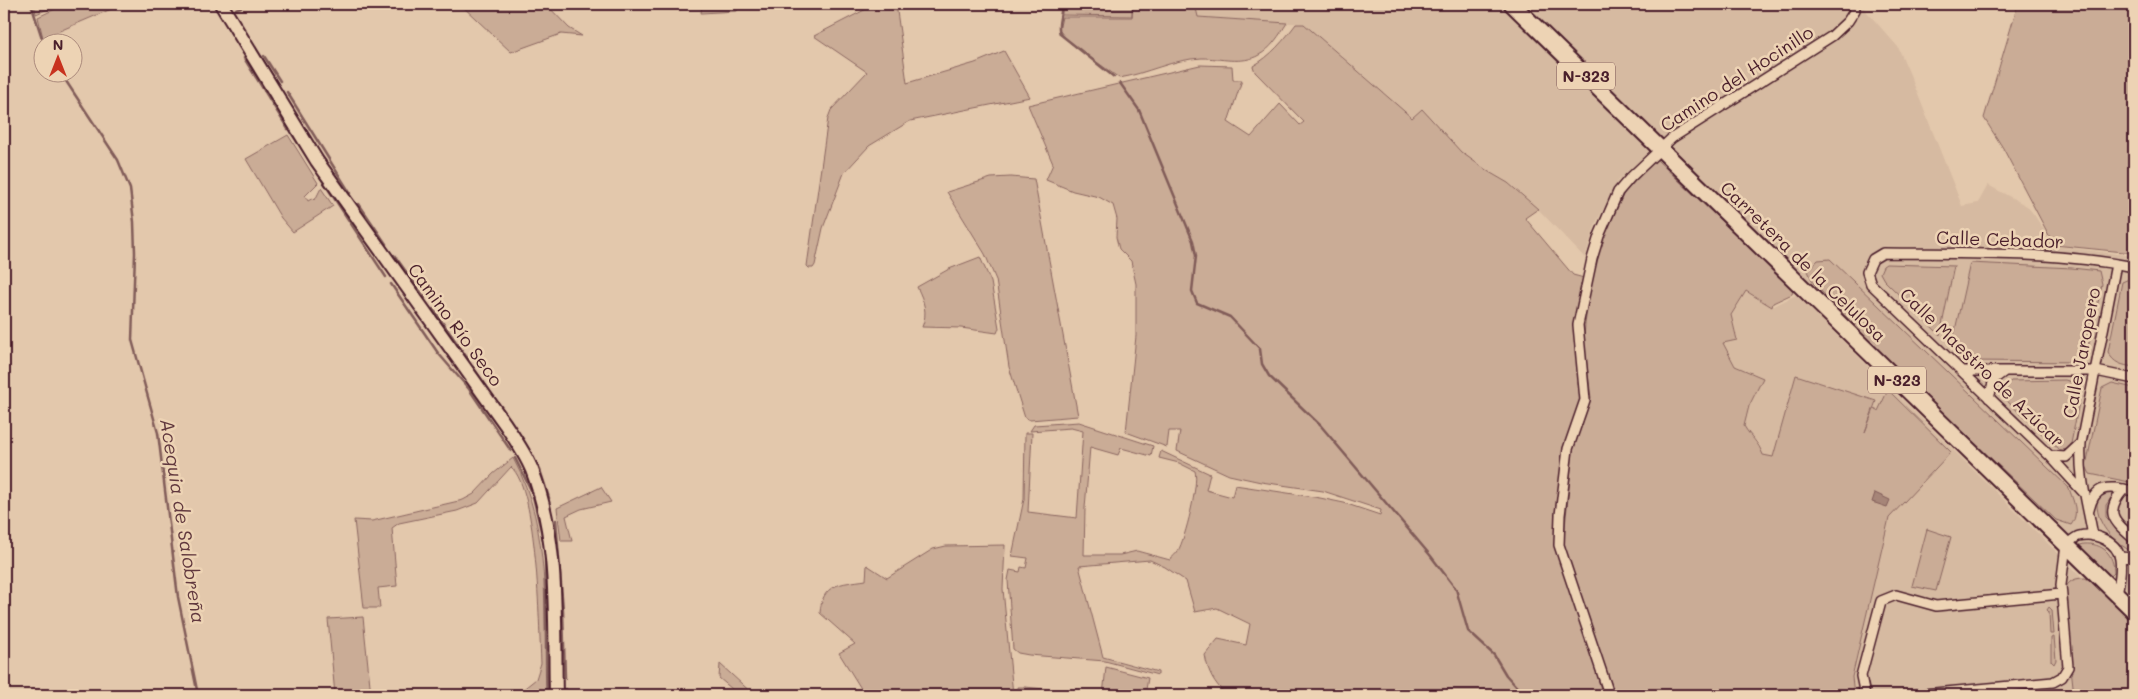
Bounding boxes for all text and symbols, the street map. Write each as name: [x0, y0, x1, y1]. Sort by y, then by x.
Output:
street label: Camino del Hocinillo: [1655, 19, 1818, 137]
north arrow: [32, 32, 82, 82]
text: N: [53, 35, 63, 54]
road number: N-323: [1557, 62, 1615, 90]
street label: Carretera de la Celulosa: [1716, 176, 1892, 347]
street label: Calle Cebador: [1936, 225, 2064, 253]
street label: Camino Río Seco: [403, 258, 509, 391]
street label: Calle Maestro de Azúcar: [1895, 282, 2070, 452]
street label: Calle Jaropero: [2057, 285, 2106, 420]
road number: N-323: [1868, 366, 1926, 394]
water label: Acequia de Salobreña: [155, 417, 212, 625]

